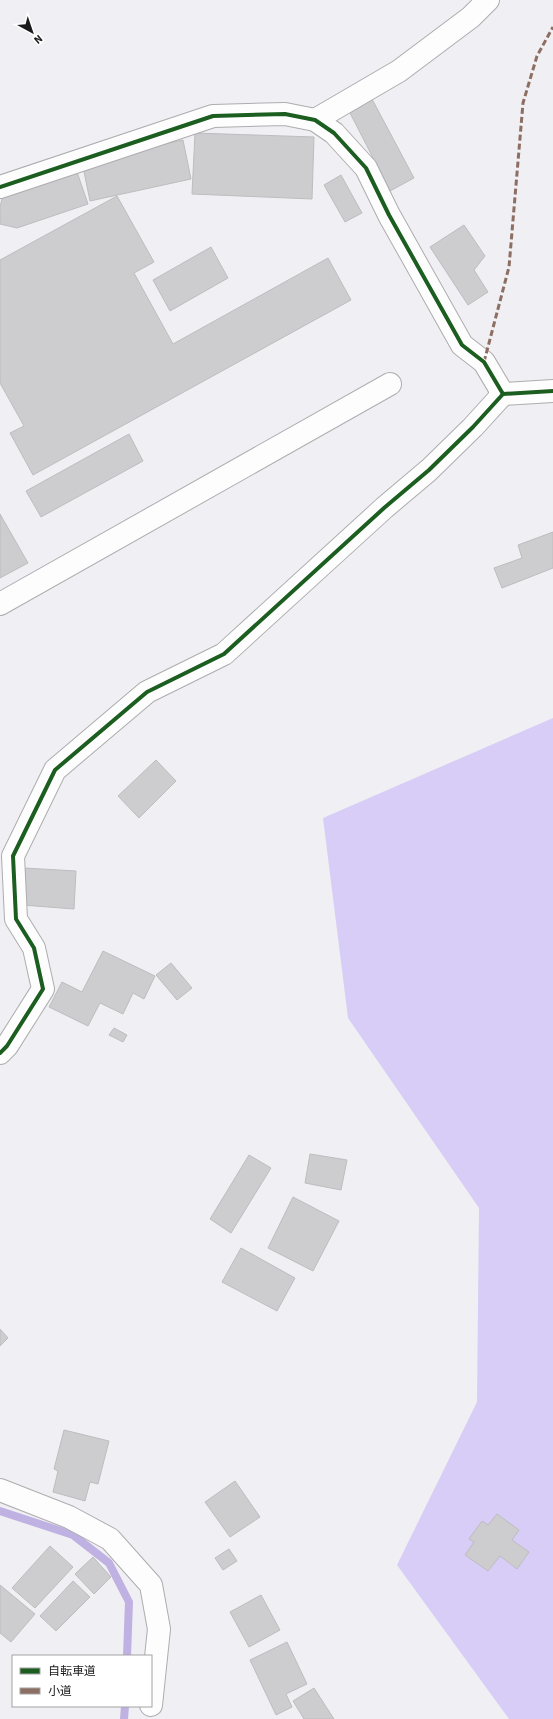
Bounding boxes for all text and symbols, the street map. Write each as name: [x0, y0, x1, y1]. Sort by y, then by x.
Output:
north arrow: [12, 12, 52, 52]
text: N: [30, 31, 46, 47]
legend: [12, 1655, 152, 1707]
text: 自転車道: [48, 1663, 96, 1680]
text: 小道: [48, 1683, 72, 1700]

